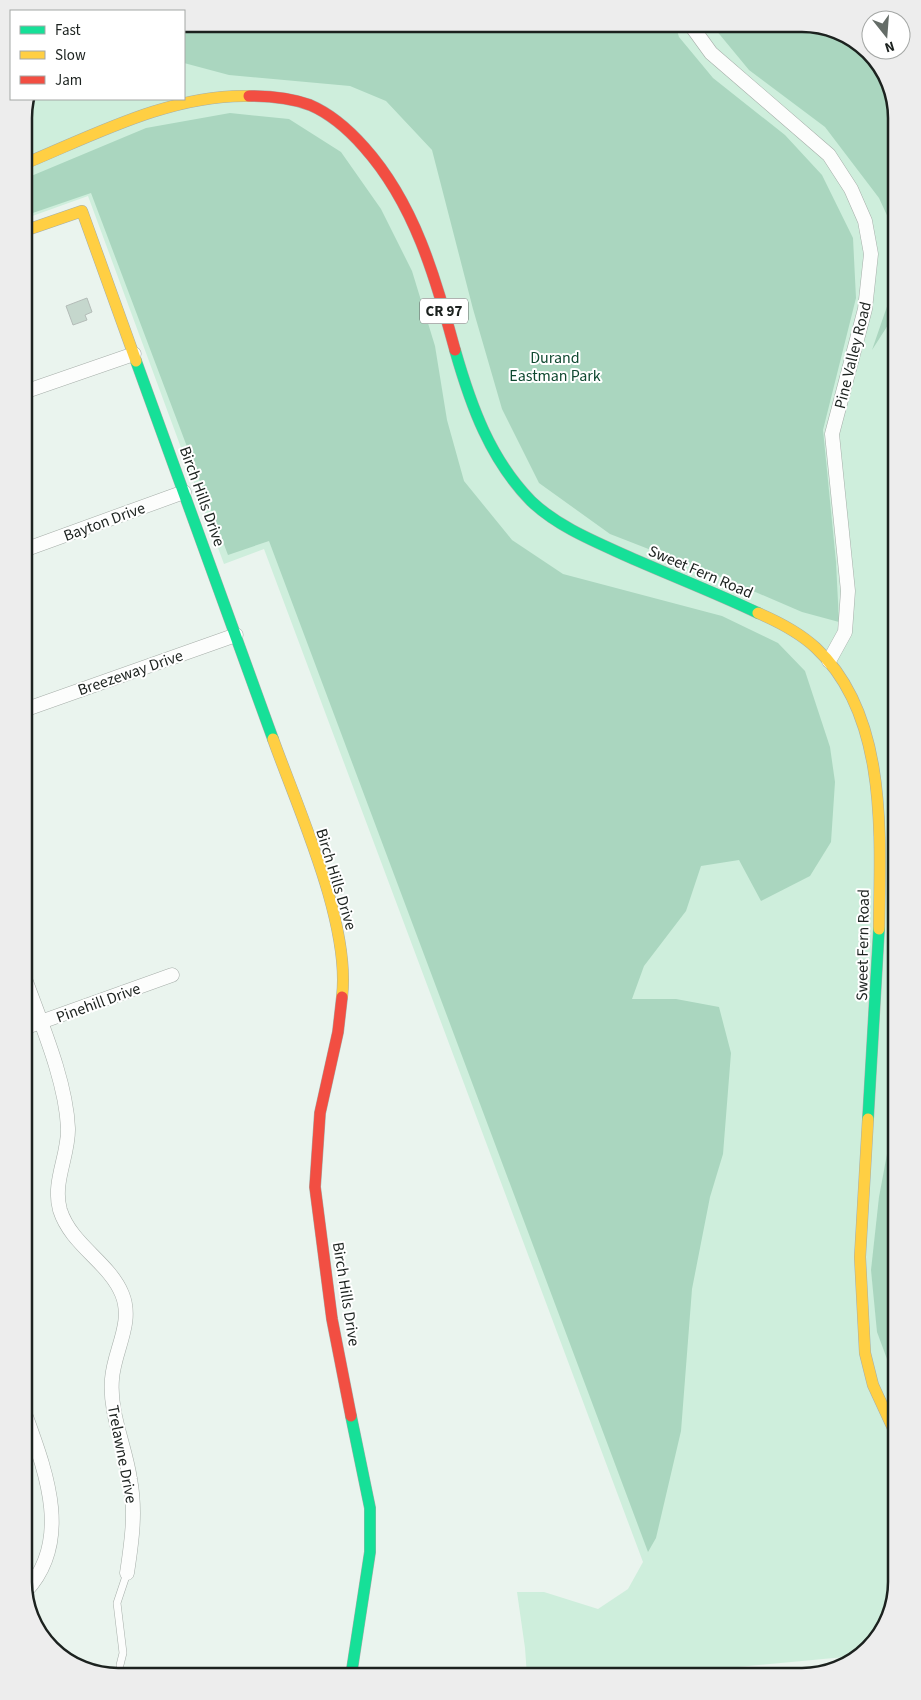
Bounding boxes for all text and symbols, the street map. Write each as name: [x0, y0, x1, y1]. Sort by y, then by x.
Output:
legend: [10, 10, 185, 100]
north arrow: [861, 10, 911, 60]
text: Fast: [55, 20, 81, 41]
text: N: [882, 36, 897, 57]
text: Slow: [55, 45, 86, 66]
text: Jam: [55, 70, 82, 91]
road number: CR 97: [420, 298, 468, 324]
street label: Pine Valley Road: [829, 299, 877, 411]
park label: Durand Eastman Park: [509, 347, 601, 387]
street label: Birch Hills Drive: [174, 443, 230, 550]
street label: Bayton Drive: [60, 497, 148, 547]
street label: Sweet Fern Road: [645, 540, 756, 604]
street label: Breezeway Drive: [75, 645, 186, 701]
street label: Birch Hills Drive: [310, 826, 362, 933]
street label: Sweet Fern Road: [851, 889, 875, 1001]
street label: Pinehill Drive: [53, 977, 144, 1028]
street label: Birch Hills Drive: [327, 1241, 365, 1348]
street label: Trelawne Drive: [102, 1403, 142, 1505]

